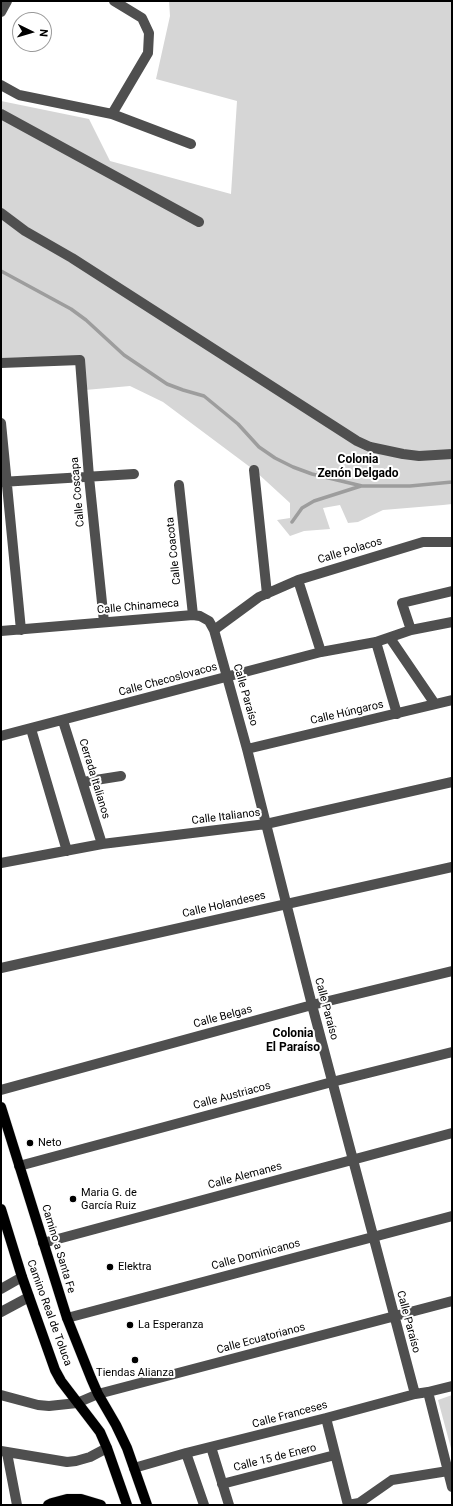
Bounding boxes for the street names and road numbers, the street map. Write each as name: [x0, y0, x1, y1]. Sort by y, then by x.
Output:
street label: Calle Coscapa: [68, 457, 88, 527]
street label: Calle Coacota: [164, 516, 184, 586]
street label: Calle Polacos: [316, 535, 384, 567]
street label: Calle Chinameca: [96, 597, 180, 617]
street label: Calle Checoslovacos: [117, 660, 219, 700]
street label: Calle Paraíso: [230, 662, 260, 728]
street label: Calle Húngaros: [309, 698, 385, 728]
street label: Cerrada Italianos: [76, 737, 112, 821]
street label: Calle Italianos: [191, 806, 261, 828]
street label: Calle Holandeses: [181, 889, 267, 921]
street label: Calle Paraíso: [311, 976, 341, 1042]
street label: Calle Belgas: [192, 1003, 254, 1031]
street label: Calle Austriacos: [192, 1079, 272, 1113]
street label: Calle Alemanes: [207, 1160, 283, 1192]
street label: Camino a Santa Fe: [38, 1203, 78, 1295]
street label: Calle Dominicanos: [210, 1237, 302, 1273]
street label: Camino Real de Toluca: [24, 1258, 74, 1368]
street label: Calle Paraíso: [393, 1289, 423, 1355]
street label: Calle Ecuatorianos: [215, 1321, 307, 1357]
street label: Calle Franceses: [251, 1399, 329, 1431]
street label: Calle 15 de Enero: [232, 1441, 318, 1475]

